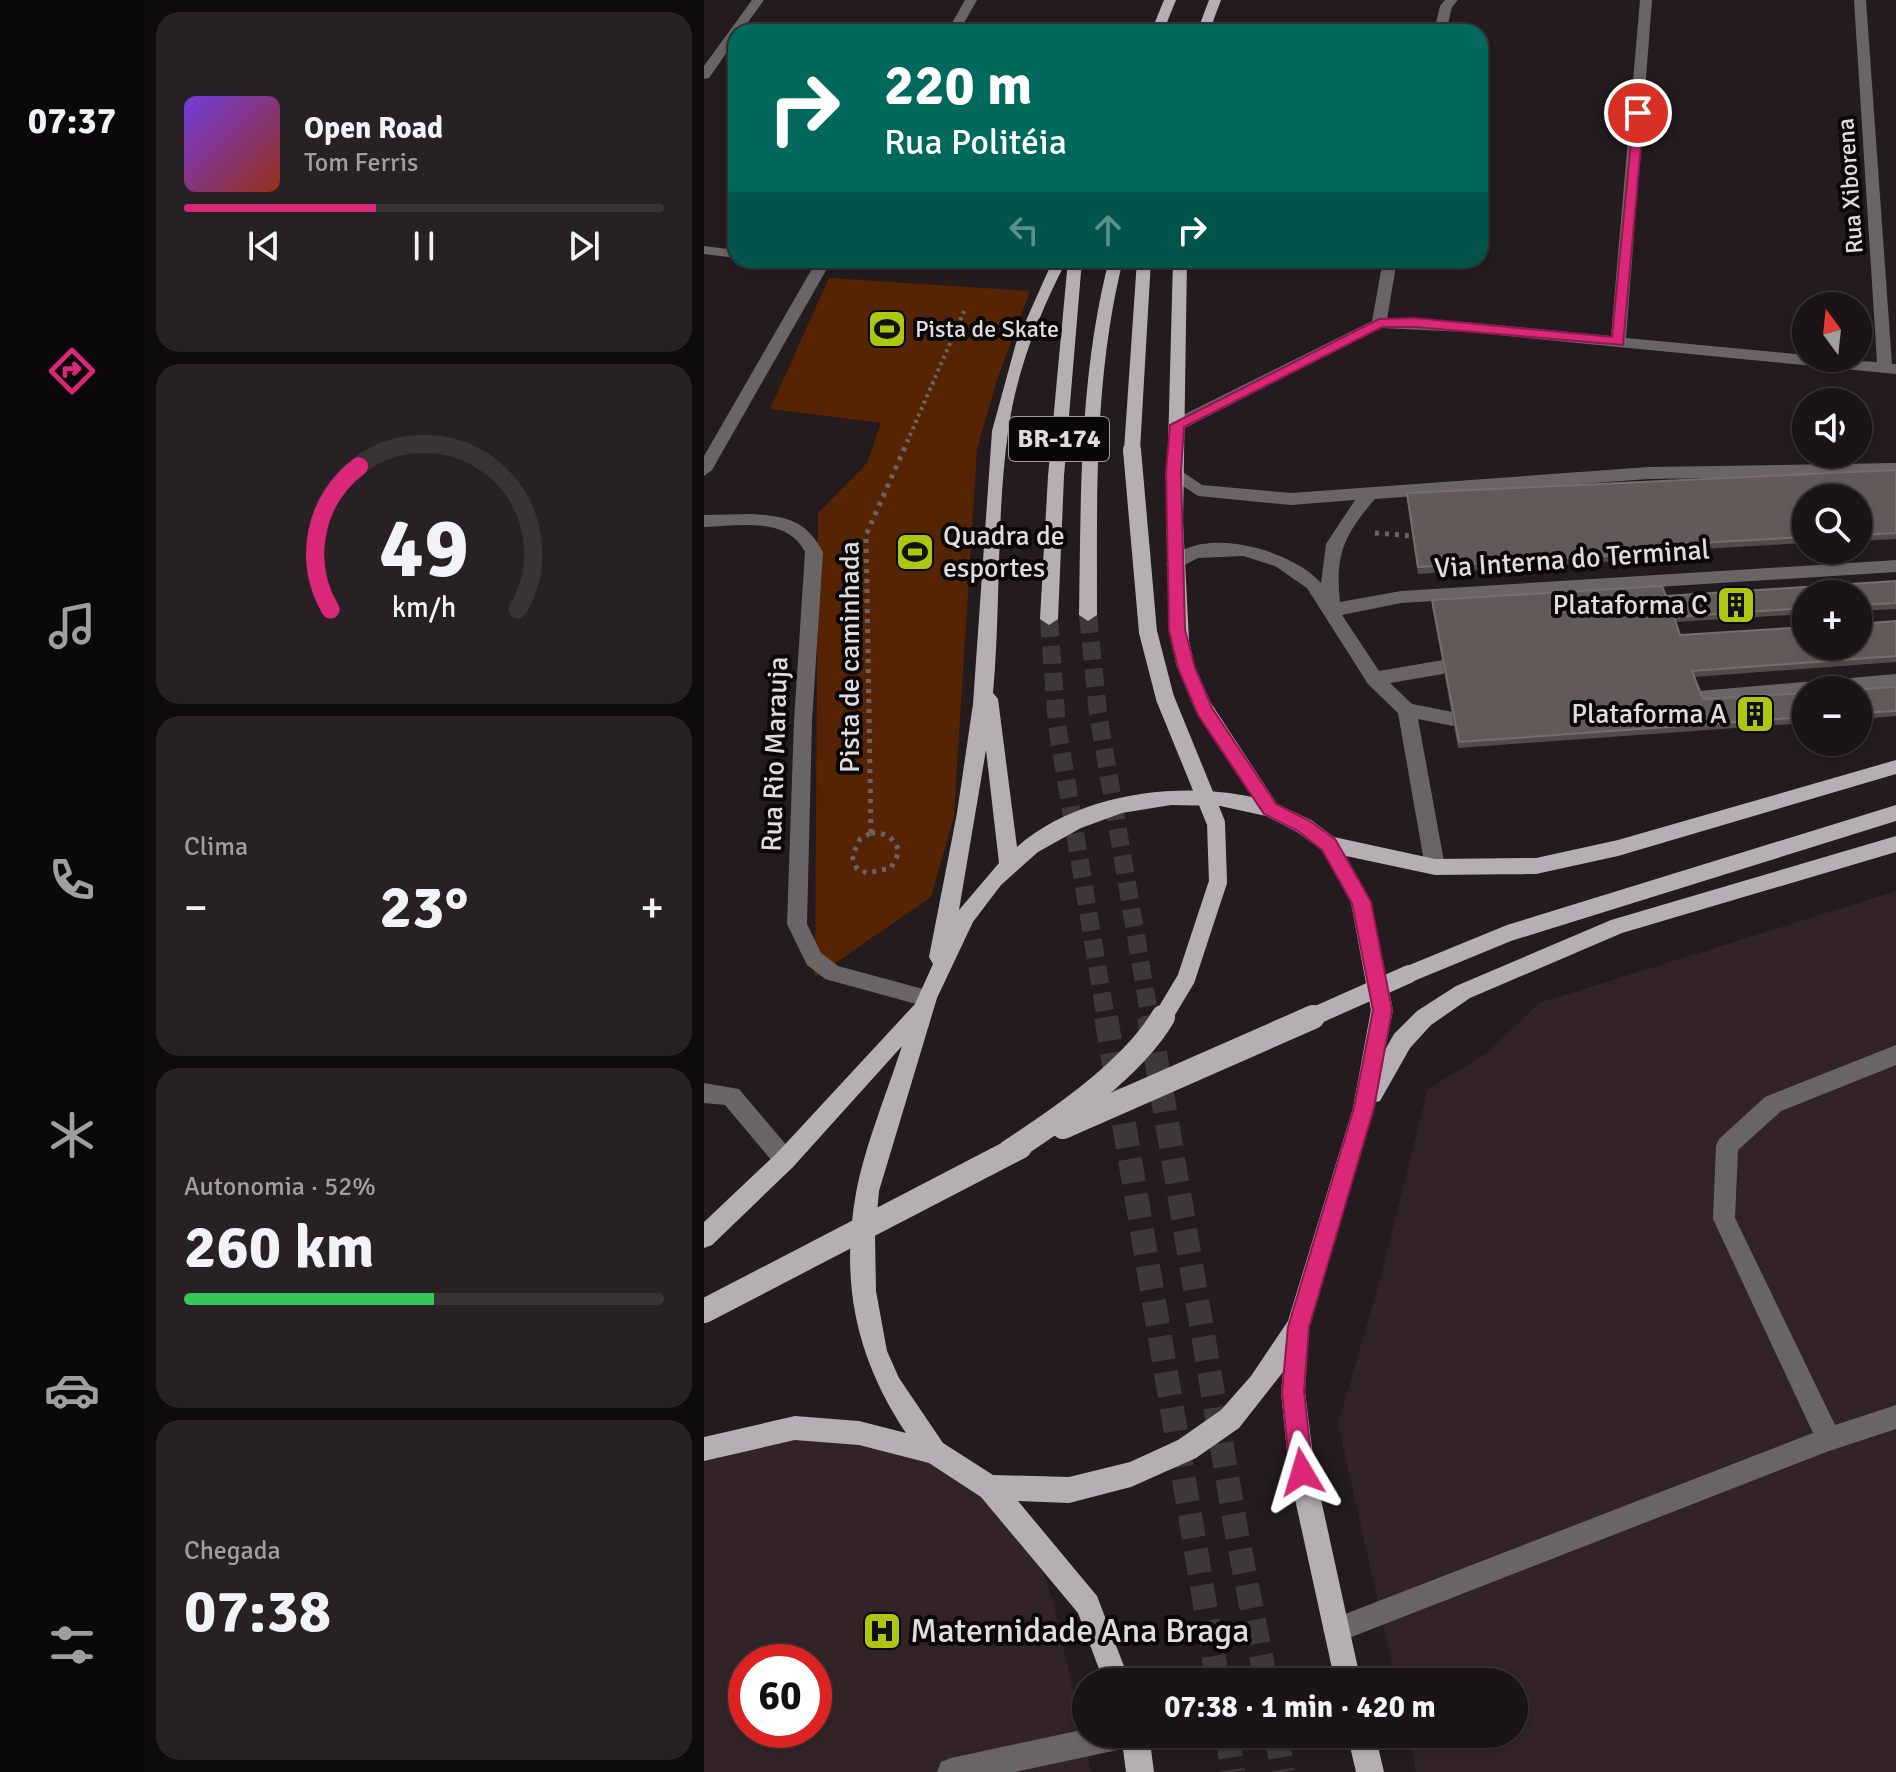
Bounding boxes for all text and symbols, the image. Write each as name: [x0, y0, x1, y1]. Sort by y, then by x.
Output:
text: 220 m: [884, 51, 1032, 120]
icon: right: [752, 56, 856, 160]
pin: [1604, 79, 1672, 147]
icon: arrive: [1616, 91, 1660, 135]
text: 07:37: [28, 99, 116, 144]
text: Open Road: [304, 110, 443, 147]
street label: Rua Xiborena: [1830, 117, 1870, 255]
text: Rua Politéia: [884, 120, 1067, 165]
text: Tom Ferris: [304, 147, 418, 179]
icon: left: [1002, 208, 1046, 252]
icon: ahead: [1086, 208, 1130, 252]
icon: right: [1170, 208, 1214, 252]
icon: previous: [242, 224, 286, 268]
icon: pause: [402, 224, 446, 268]
icon: next: [562, 224, 606, 268]
north arrow: [1792, 292, 1872, 372]
map controls: [1792, 292, 1872, 756]
sports icon: Pista de Skate: [866, 308, 908, 350]
place label: Pista de Skate: [915, 314, 1059, 344]
icon: directions: [44, 343, 100, 399]
button: sound: [1792, 388, 1872, 468]
road number: BR-174: [1009, 417, 1109, 461]
button: search: [1792, 484, 1872, 564]
text: 49: [379, 498, 469, 600]
place label: Quadra de esportes: [943, 519, 1065, 585]
sports icon: Quadra de esportes: [894, 531, 936, 573]
street label: Via Interna do Terminal: [1433, 532, 1711, 586]
street label: Pista de caminhada: [833, 541, 867, 773]
button: +: [1792, 580, 1872, 660]
building icon: Plataforma C: [1715, 584, 1757, 626]
place label: Plataforma C: [1552, 588, 1708, 622]
text: km/h: [392, 590, 456, 625]
icon: music: [44, 598, 100, 654]
street label: Rua Rio Marauja: [755, 656, 795, 852]
button: −: [1792, 676, 1872, 756]
building icon: Plataforma A: [1734, 693, 1776, 735]
place label: Plataforma A: [1571, 697, 1727, 731]
text: Clima: [184, 831, 248, 863]
icon: phone: [44, 852, 100, 908]
text: 23°: [380, 871, 468, 945]
text: −: [184, 881, 208, 935]
text: +: [640, 881, 664, 935]
icon: climate: [44, 1107, 100, 1163]
text: Autonomia · 52%: [184, 1171, 376, 1203]
text: 260 km: [184, 1211, 374, 1285]
icon: car: [44, 1362, 100, 1418]
position arrow: [1260, 1430, 1344, 1514]
text: Chegada: [184, 1535, 281, 1567]
text: 07:38: [184, 1575, 331, 1649]
hospital icon: Maternidade Ana Braga: [861, 1610, 903, 1652]
place label: Maternidade Ana Braga: [910, 1610, 1250, 1652]
icon: filters: [44, 1617, 100, 1673]
speed limit sign: 60: [728, 1644, 832, 1748]
text: 07:38 · 1 min · 420 m: [1164, 1689, 1436, 1726]

